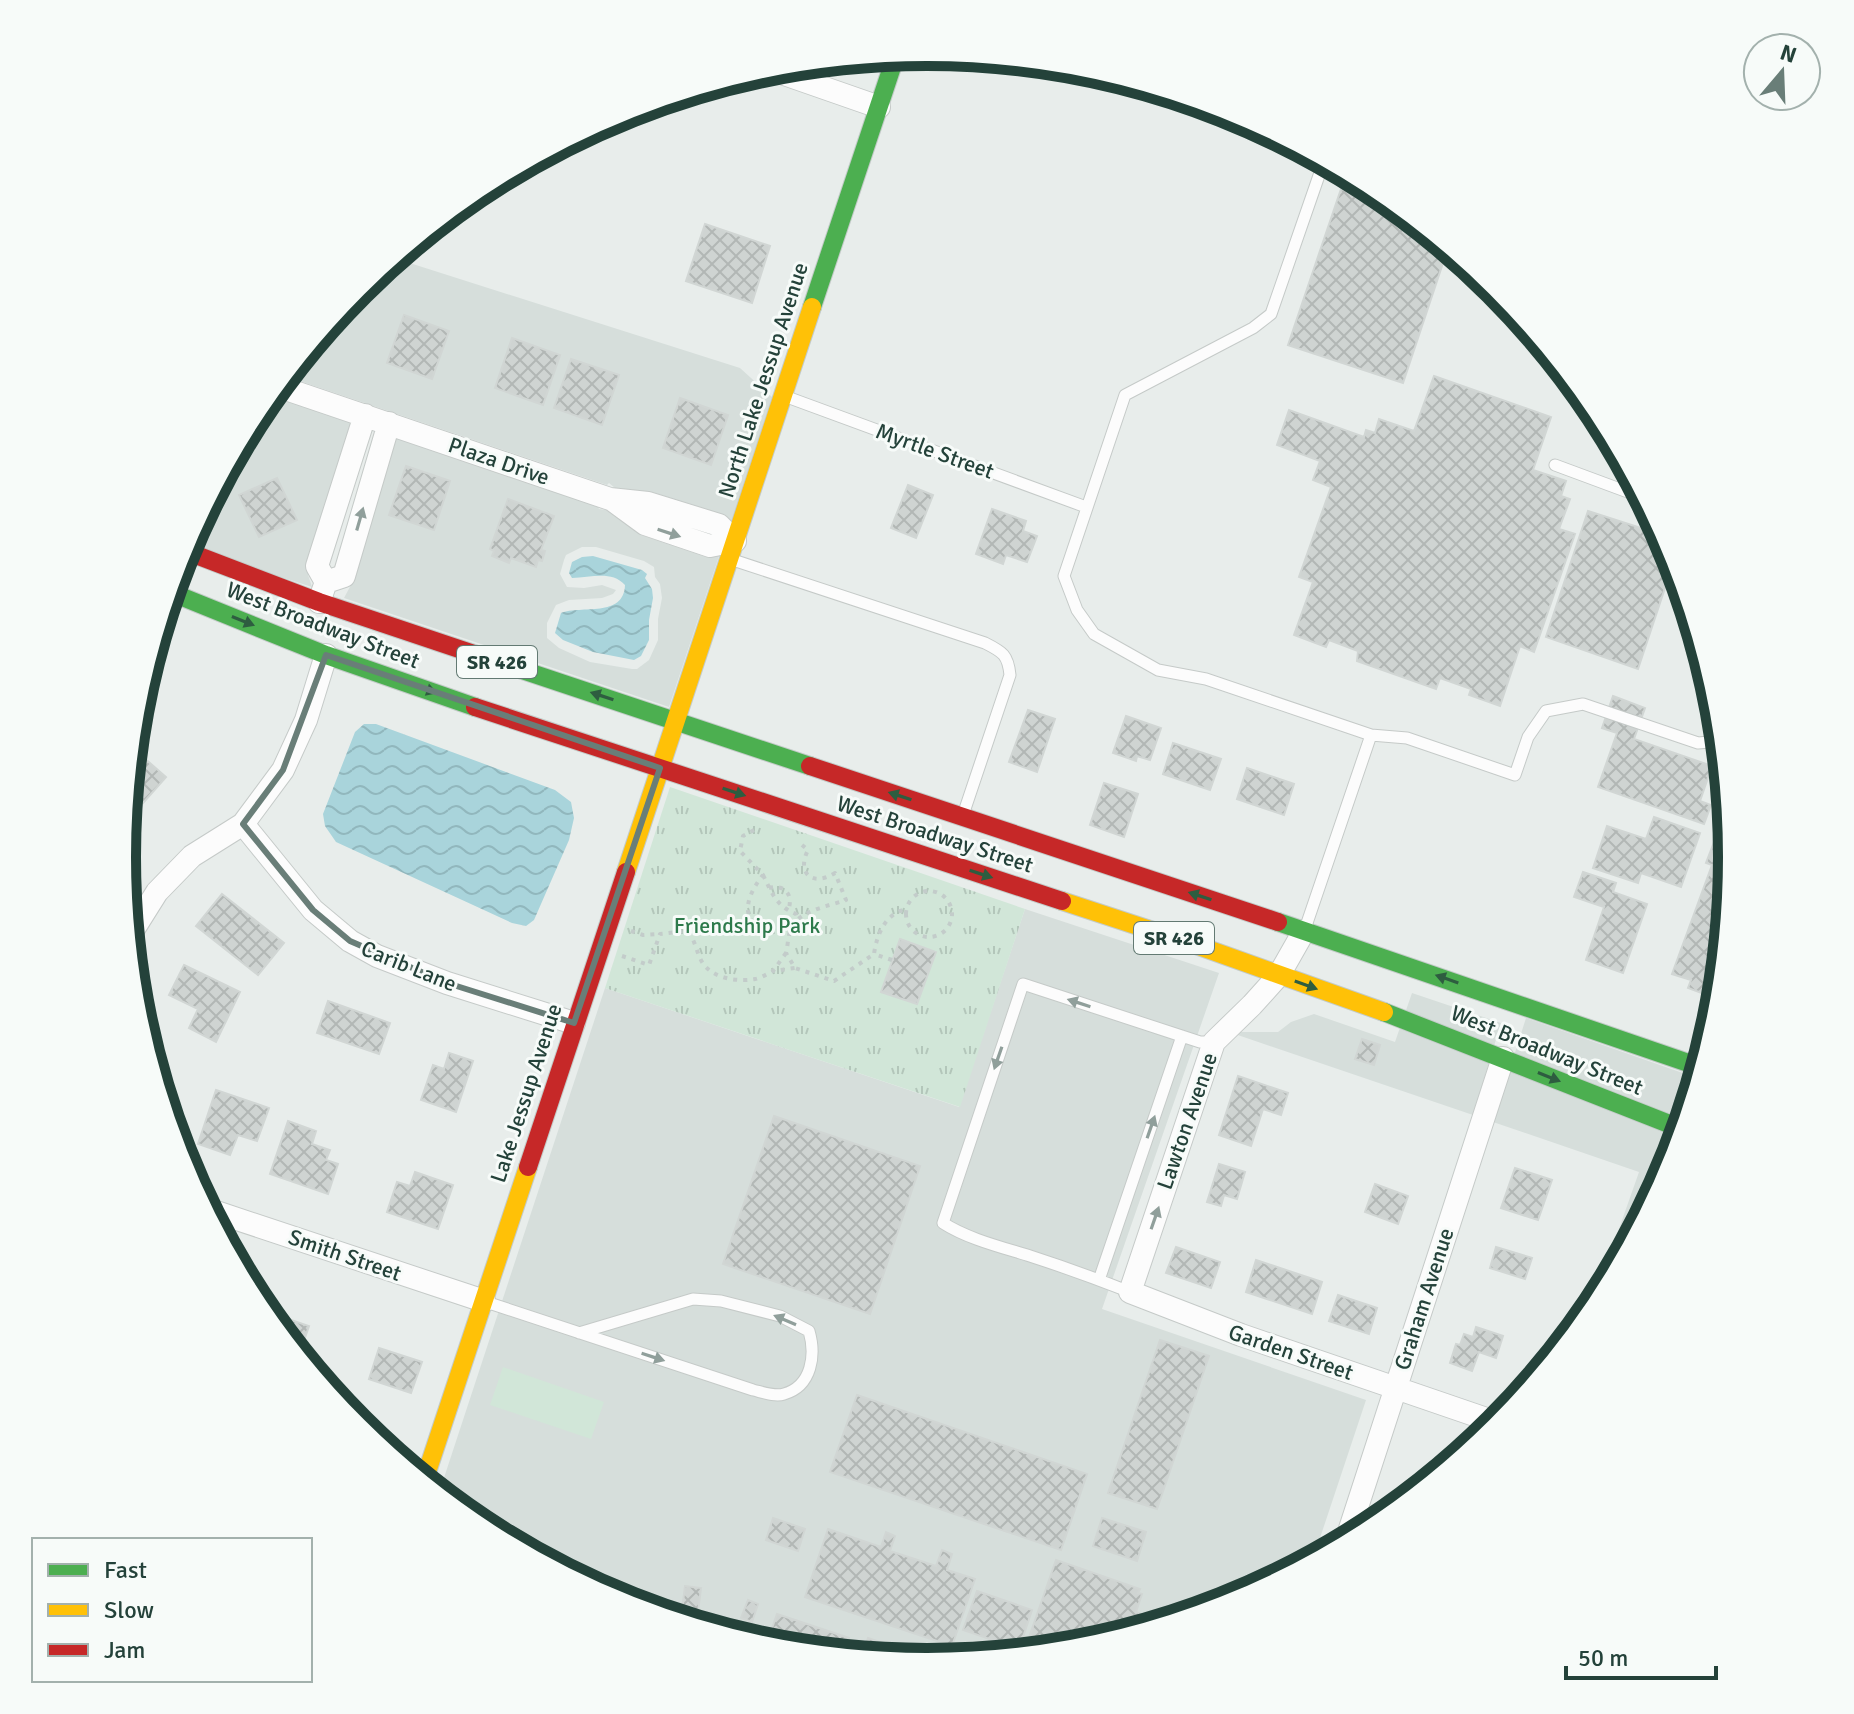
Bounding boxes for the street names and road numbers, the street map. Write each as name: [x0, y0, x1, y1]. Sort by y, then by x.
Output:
street label: North Lake Jessup Avenue: [712, 259, 814, 501]
street label: Myrtle Street: [872, 417, 998, 485]
street label: Plaza Drive: [445, 431, 553, 491]
street label: West Broadway Street: [223, 576, 424, 674]
road number: SR 426: [457, 646, 537, 678]
street label: West Broadway Street: [833, 790, 1037, 879]
road number: SR 426: [1134, 922, 1214, 954]
street label: Carib Lane: [357, 935, 461, 997]
street label: West Broadway Street: [1447, 999, 1647, 1101]
street label: Lake Jessup Avenue: [484, 1000, 568, 1186]
street label: Lawton Avenue: [1151, 1049, 1223, 1193]
street label: Smith Street: [285, 1223, 405, 1287]
street label: Graham Avenue: [1388, 1225, 1460, 1373]
street label: Garden Street: [1225, 1318, 1357, 1386]

